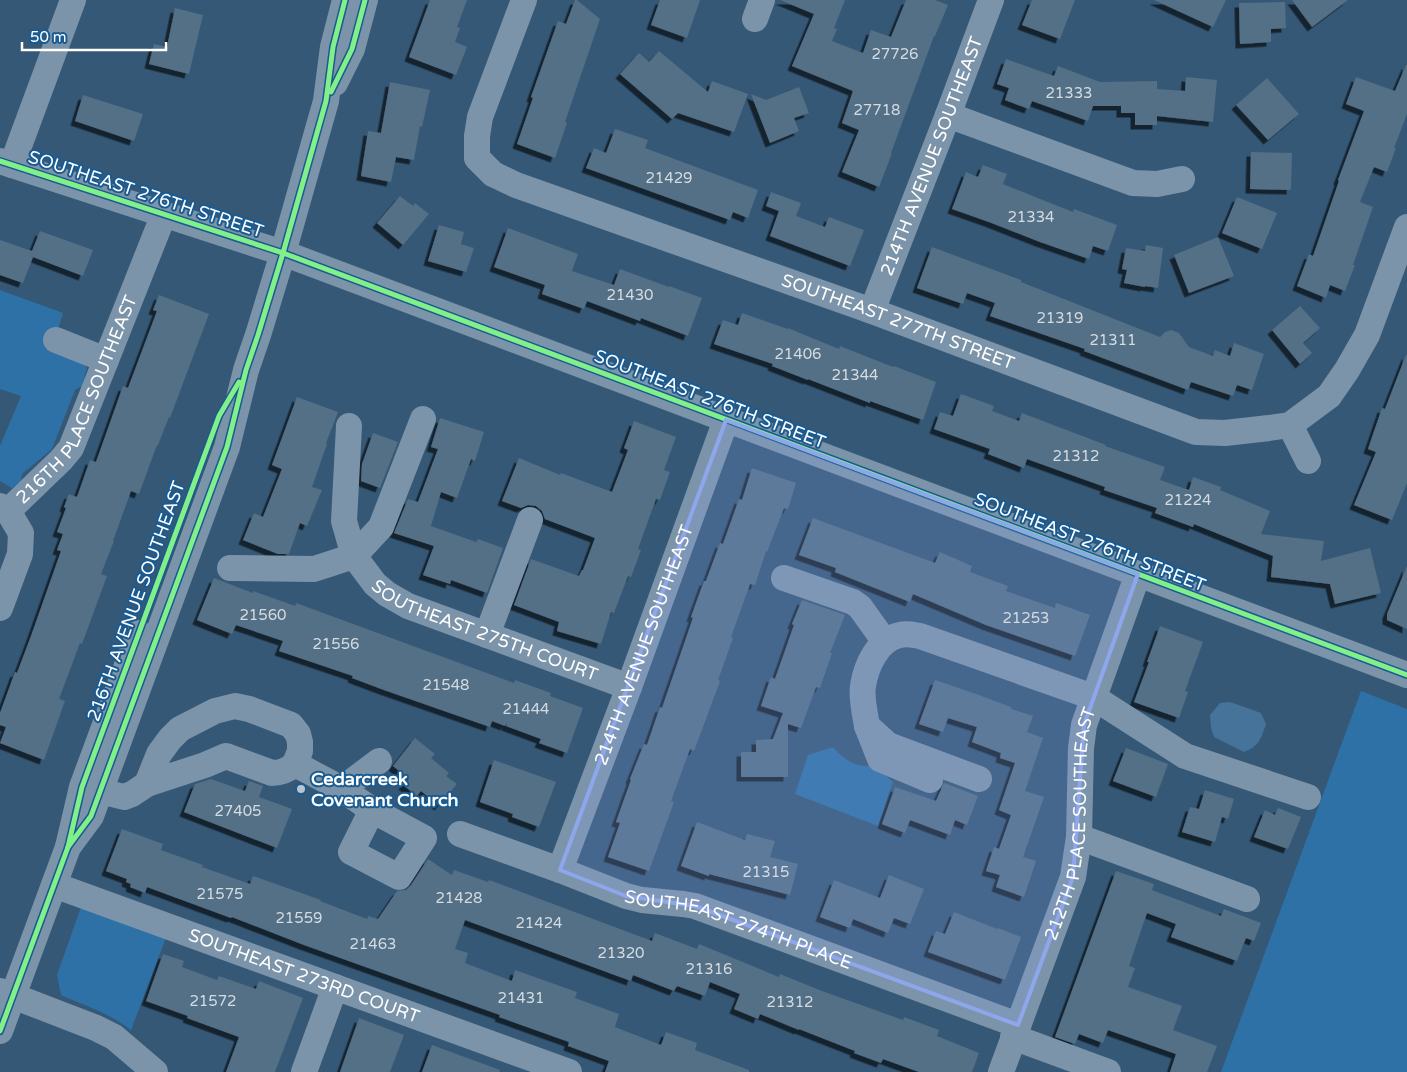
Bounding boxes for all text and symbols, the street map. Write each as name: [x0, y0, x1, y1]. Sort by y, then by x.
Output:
scale bar: [22, 20, 166, 52]
text: 50 m: [30, 28, 67, 46]
street label: 214TH AVENUE SOUTHEAST: [876, 33, 987, 279]
house number: 27726: [871, 45, 919, 63]
house number: 21333: [1045, 84, 1093, 102]
house number: 27718: [853, 101, 901, 119]
street label: SOUTHEAST 276TH STREET: [26, 146, 266, 243]
house number: 21429: [645, 169, 693, 187]
house number: 21334: [1007, 208, 1055, 226]
street label: SOUTHEAST 277TH STREET: [779, 269, 1017, 374]
house number: 21430: [606, 286, 654, 304]
street label: 216TH PLACE SOUTHEAST: [11, 292, 142, 508]
house number: 21319: [1036, 309, 1084, 327]
house number: 21311: [1089, 331, 1137, 349]
street label: SOUTHEAST 276TH STREET: [591, 345, 829, 453]
house number: 21406: [774, 345, 822, 363]
house number: 21344: [831, 366, 879, 384]
house number: 21312: [1052, 447, 1100, 465]
street label: 216TH AVENUE SOUTHEAST: [82, 478, 190, 724]
street label: SOUTHEAST 276TH STREET: [971, 488, 1209, 596]
house number: 21224: [1164, 491, 1212, 509]
street label: 214TH AVENUE SOUTHEAST: [590, 522, 698, 768]
street label: SOUTHEAST 275TH COURT: [367, 575, 601, 686]
house number: 21560: [239, 606, 287, 624]
house number: 21253: [1002, 609, 1050, 627]
house number: 21556: [312, 635, 360, 653]
house number: 21548: [422, 676, 470, 694]
house number: 21444: [502, 700, 550, 718]
street label: 212TH PLACE SOUTHEAST: [1040, 704, 1100, 943]
place label: Cedarcreek Covenant Church: [311, 768, 459, 811]
marker: Cedarcreek Covenant Church: [295, 783, 307, 795]
house number: 27405: [214, 802, 262, 820]
house number: 21315: [742, 863, 790, 881]
house number: 21575: [196, 885, 244, 903]
street label: SOUTHEAST 274TH PLACE: [622, 885, 855, 974]
house number: 21428: [435, 889, 483, 907]
house number: 21559: [275, 909, 323, 927]
house number: 21424: [515, 914, 563, 932]
street label: SOUTHEAST 273RD COURT: [186, 924, 423, 1028]
house number: 21463: [349, 935, 397, 953]
house number: 21320: [597, 944, 645, 962]
house number: 21316: [685, 960, 733, 978]
house number: 21431: [497, 989, 545, 1007]
house number: 21572: [189, 992, 237, 1010]
house number: 21312: [766, 993, 814, 1011]

